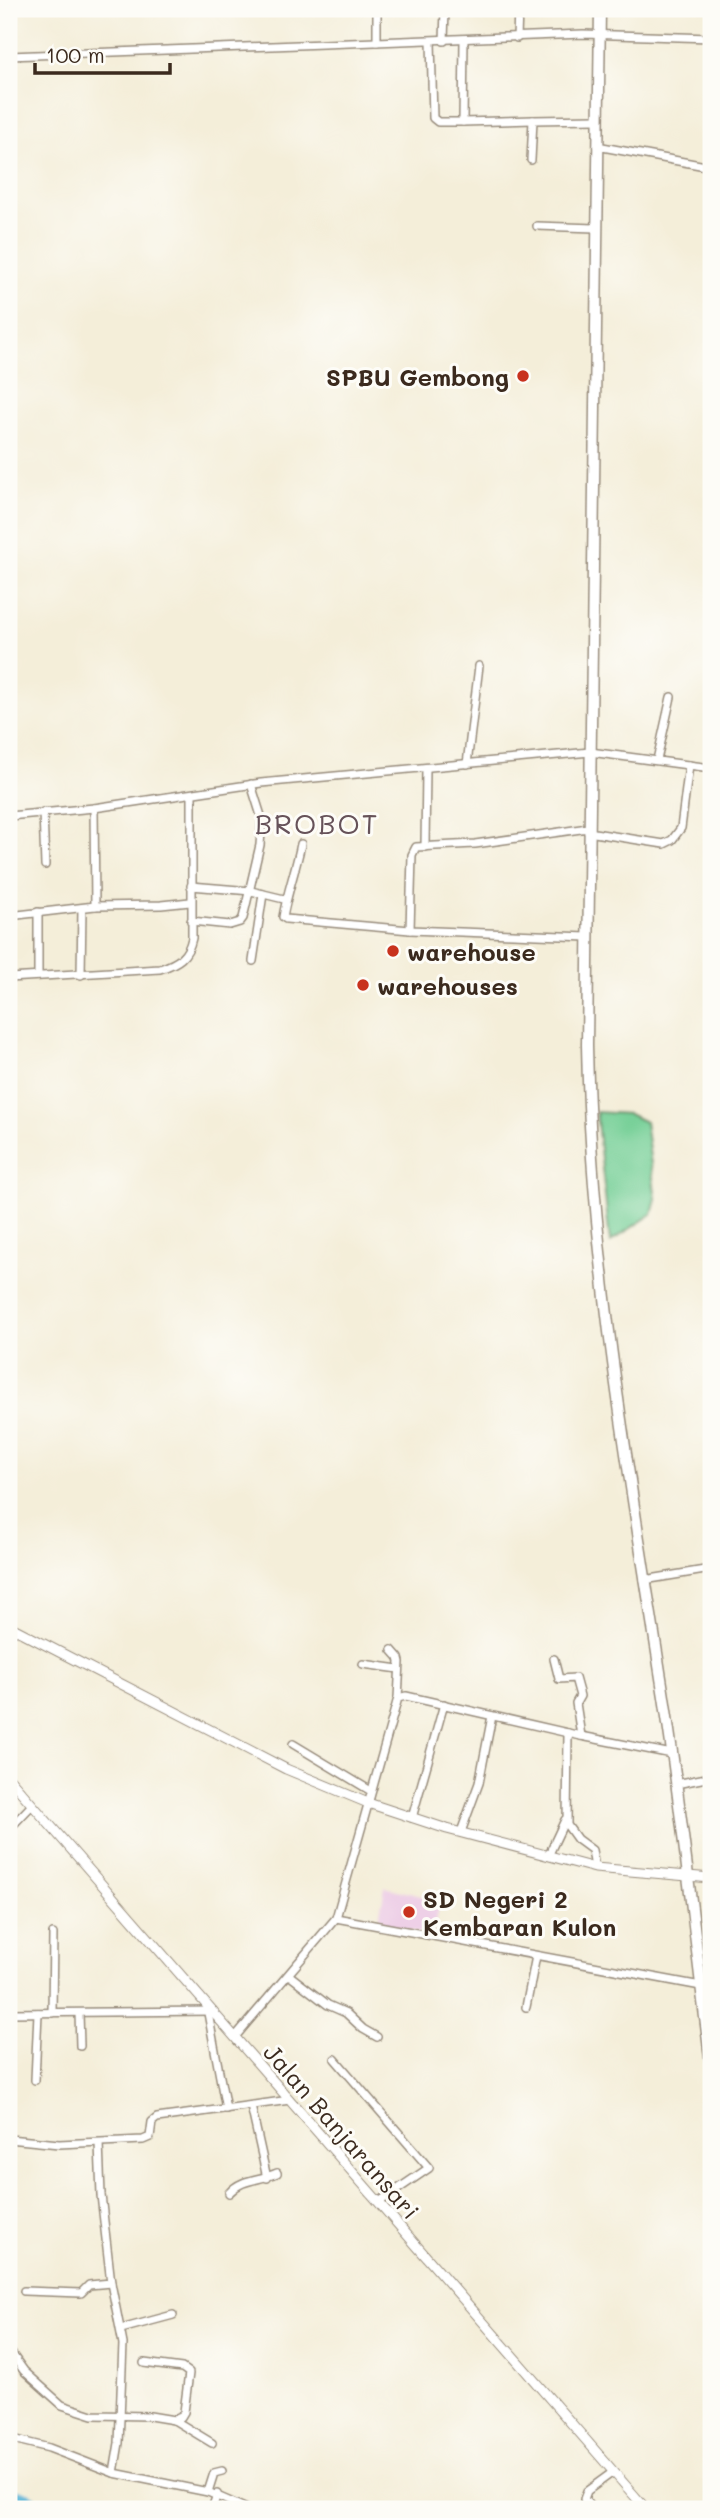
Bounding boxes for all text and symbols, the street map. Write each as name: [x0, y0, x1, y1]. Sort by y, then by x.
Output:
scale bar: [35, 32, 170, 76]
text: 100 m: [46, 41, 105, 68]
place label: SPBU Gembong: [326, 361, 509, 392]
marker: SPBU Gembong: [515, 368, 531, 384]
district label: BROBOT: [255, 805, 379, 841]
place label: warehouse: [407, 936, 536, 967]
marker: warehouse: [385, 943, 401, 959]
place label: warehouses: [377, 970, 518, 1001]
marker: warehouses: [355, 977, 371, 993]
place label: SD Negeri 2 Kembaran Kulon: [423, 1883, 616, 1942]
marker: SD Negeri 2 Kembaran Kulon: [401, 1904, 417, 1920]
street label: Jalan Banjaransari: [257, 2037, 427, 2225]

